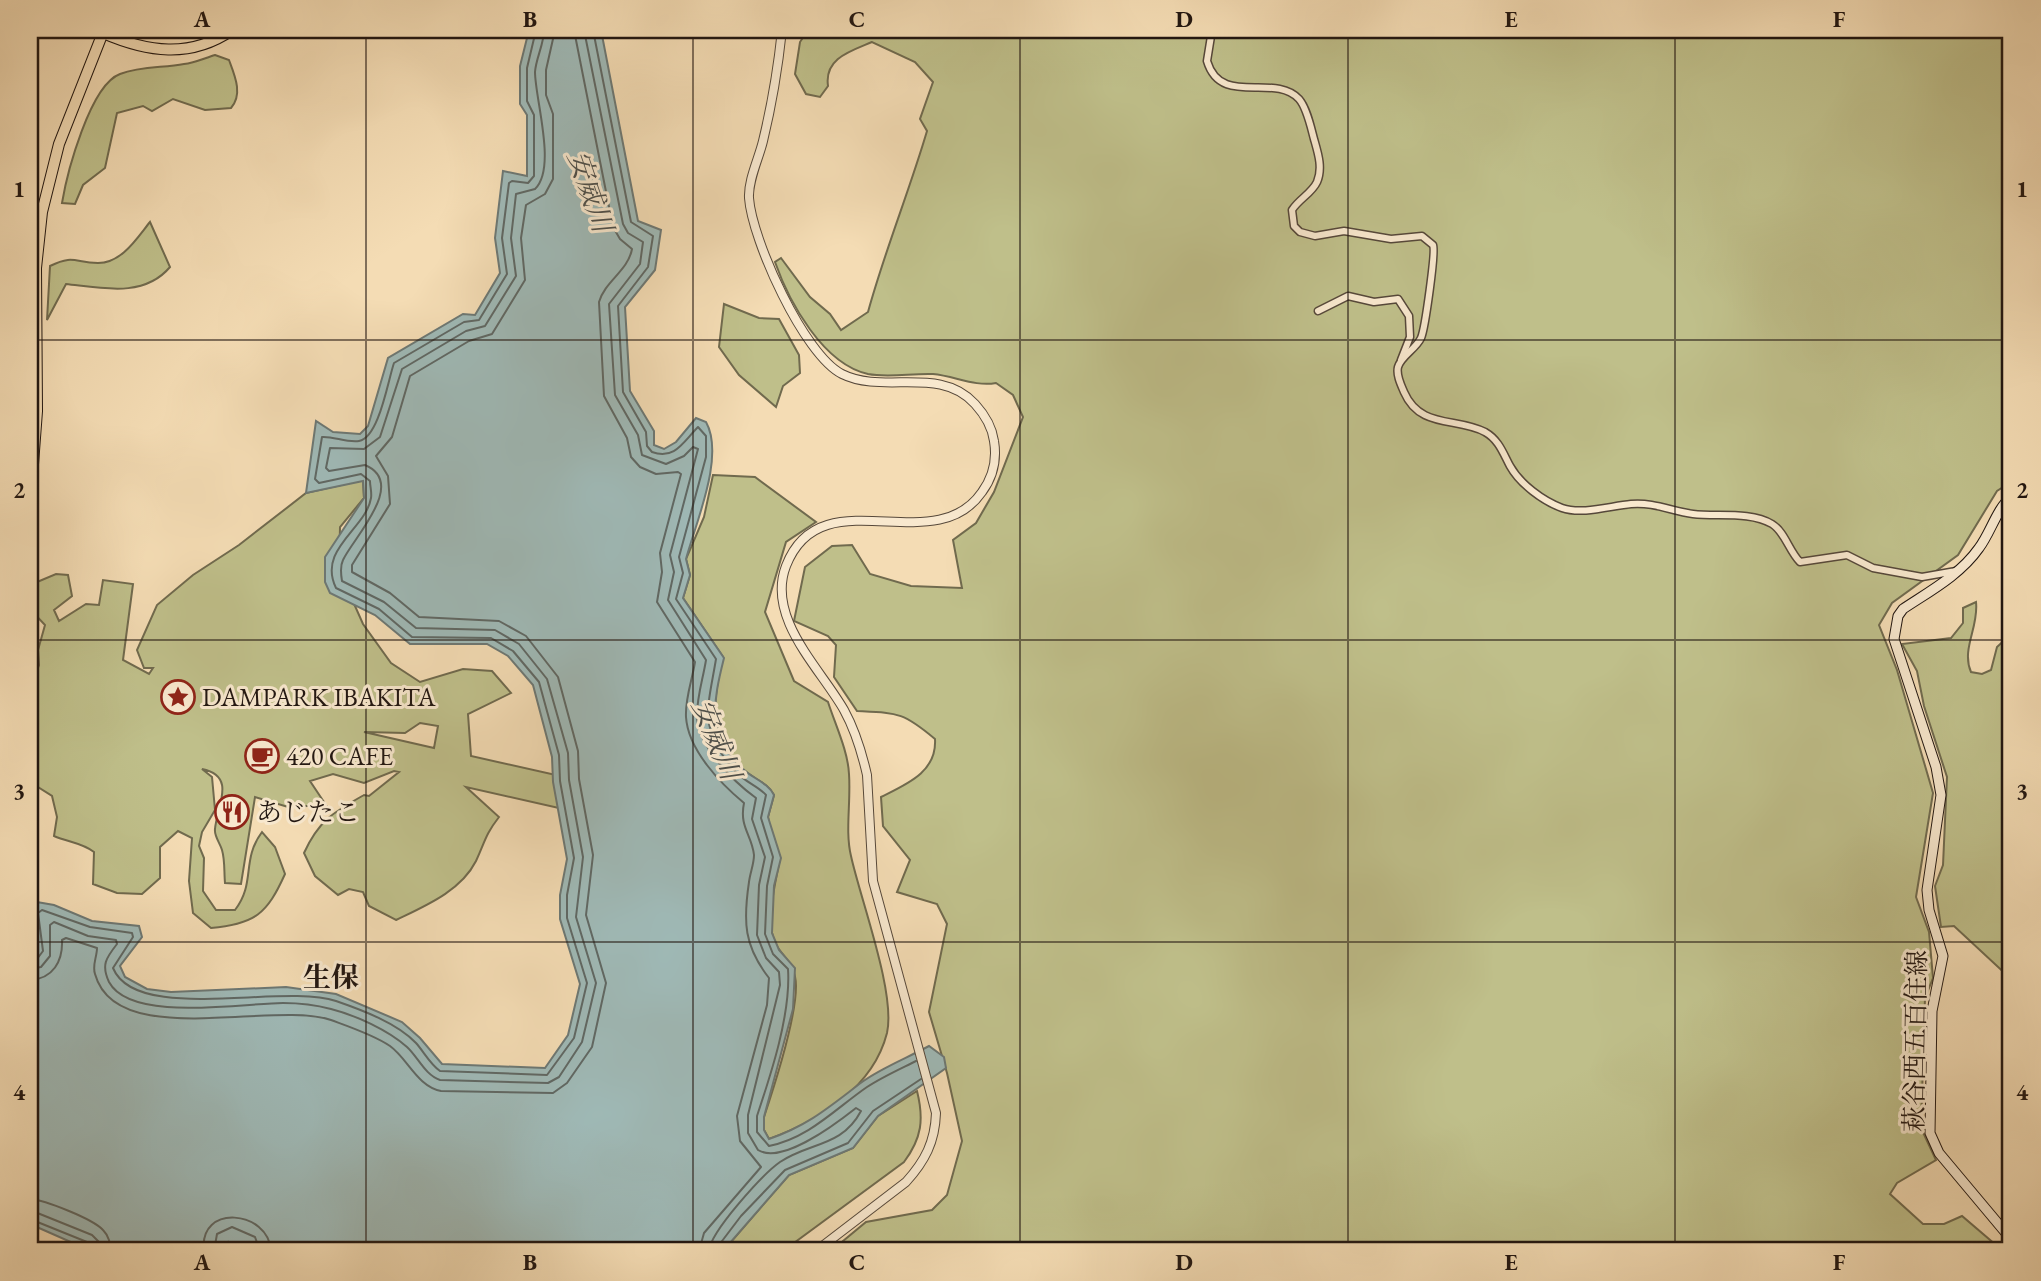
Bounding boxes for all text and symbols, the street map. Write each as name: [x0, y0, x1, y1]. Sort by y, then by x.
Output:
text: A: [193, 4, 211, 34]
text: B: [523, 4, 537, 34]
text: C: [849, 4, 865, 34]
text: D: [1175, 4, 1193, 34]
text: E: [1504, 4, 1518, 34]
text: F: [1833, 4, 1846, 34]
water label: 安威川: [560, 145, 623, 239]
text: 1: [13, 174, 25, 204]
text: 1: [2016, 174, 2028, 204]
text: 2: [13, 475, 25, 505]
text: 2: [2016, 475, 2028, 505]
place icon: DAMPARK IBAKITA: [159, 678, 197, 716]
place label: DAMPARK IBAKITA: [202, 680, 437, 714]
water label: 安威川: [685, 693, 751, 787]
cafe icon: 420 CAFE: [243, 737, 281, 775]
place label: 420 CAFE: [286, 739, 393, 773]
text: 3: [13, 776, 25, 806]
text: 3: [2016, 776, 2028, 806]
restaurant icon: あじたこ: [213, 793, 251, 831]
place label: あじたこ: [256, 795, 360, 829]
street label: 萩谷西五百住線: [1896, 950, 1934, 1132]
district label: 生保: [303, 959, 359, 995]
text: 4: [13, 1077, 26, 1107]
text: 4: [2016, 1077, 2029, 1107]
text: A: [193, 1247, 211, 1277]
text: B: [523, 1247, 537, 1277]
text: C: [849, 1247, 865, 1277]
text: D: [1175, 1247, 1193, 1277]
text: E: [1504, 1247, 1518, 1277]
text: F: [1833, 1247, 1846, 1277]

